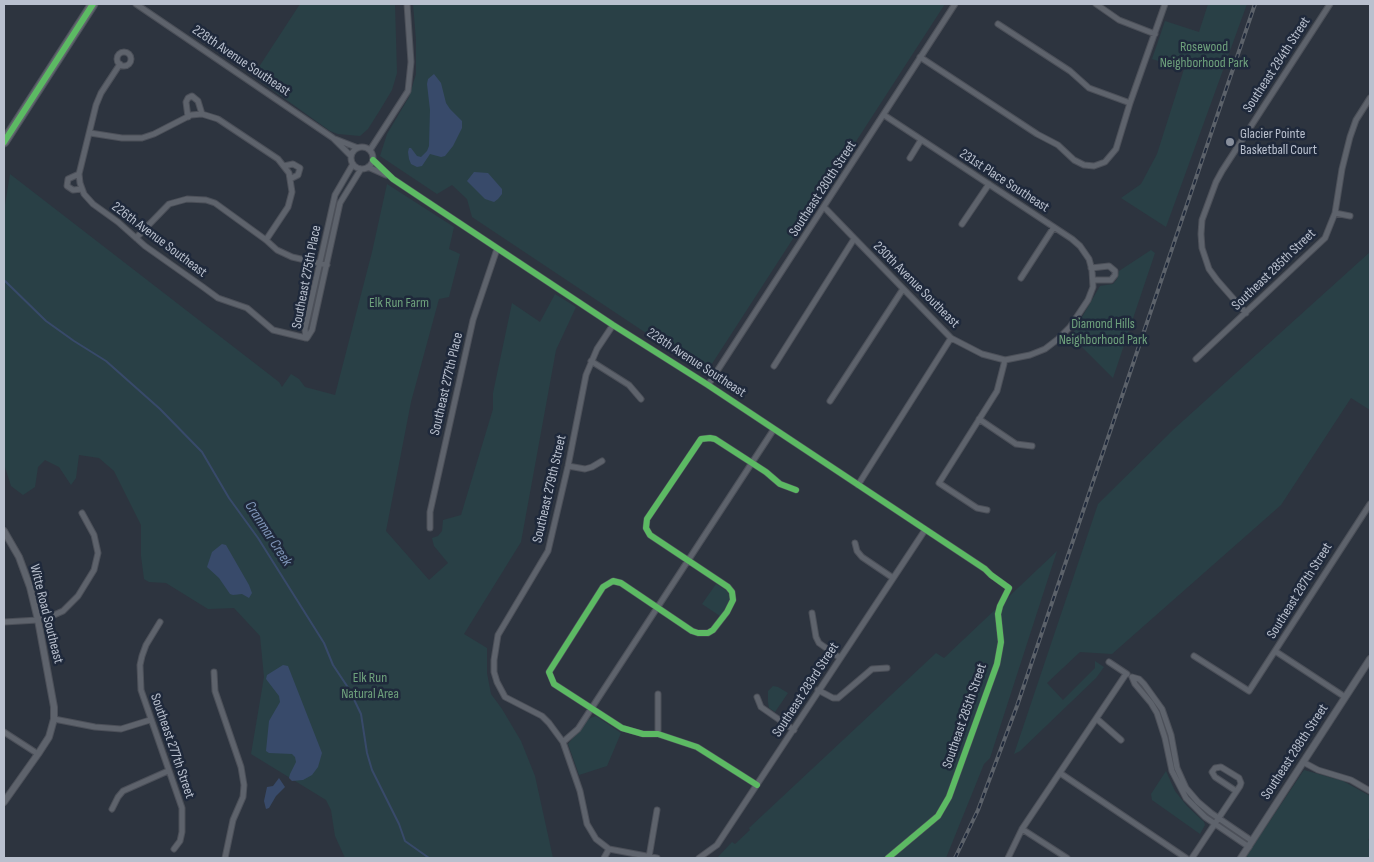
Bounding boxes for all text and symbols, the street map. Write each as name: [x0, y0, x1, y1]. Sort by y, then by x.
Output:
street label: Southeast 284th Street: [1240, 14, 1314, 116]
street label: 228th Avenue Southeast: [189, 22, 293, 100]
park label: Rosewood Neighborhood Park: [1160, 39, 1248, 72]
place label: Glacier Pointe Basketball Court: [1240, 126, 1317, 158]
marker: Glacier Pointe Basketball Court: [1224, 136, 1236, 148]
street label: Southeast 280th Street: [786, 138, 860, 240]
street label: 231st Place Southeast: [956, 146, 1052, 216]
street label: 226th Avenue Southeast: [108, 199, 210, 281]
street label: Southeast 275th Place: [289, 224, 325, 330]
street label: Southeast 285th Street: [1229, 226, 1319, 314]
street label: 230th Avenue Southeast: [869, 238, 963, 332]
park label: Elk Run Farm: [369, 295, 429, 311]
park label: Diamond Hills Neighborhood Park: [1059, 316, 1147, 348]
street label: 228th Avenue Southeast: [643, 325, 749, 401]
street label: Southeast 277th Place: [427, 331, 467, 437]
street label: Southeast 279th Street: [529, 433, 571, 545]
water label: Cranmar Creek: [240, 498, 296, 570]
street label: Southeast 287th Street: [1264, 540, 1336, 642]
street label: Witte Road Southeast: [26, 563, 66, 665]
street label: Southeast 283rd Street: [769, 639, 843, 741]
street label: Southeast 285th Street: [939, 661, 991, 771]
park label: Elk Run Natural Area: [341, 670, 399, 702]
street label: Southeast 277th Street: [146, 691, 198, 801]
street label: Southeast 288th Street: [1258, 701, 1332, 803]

